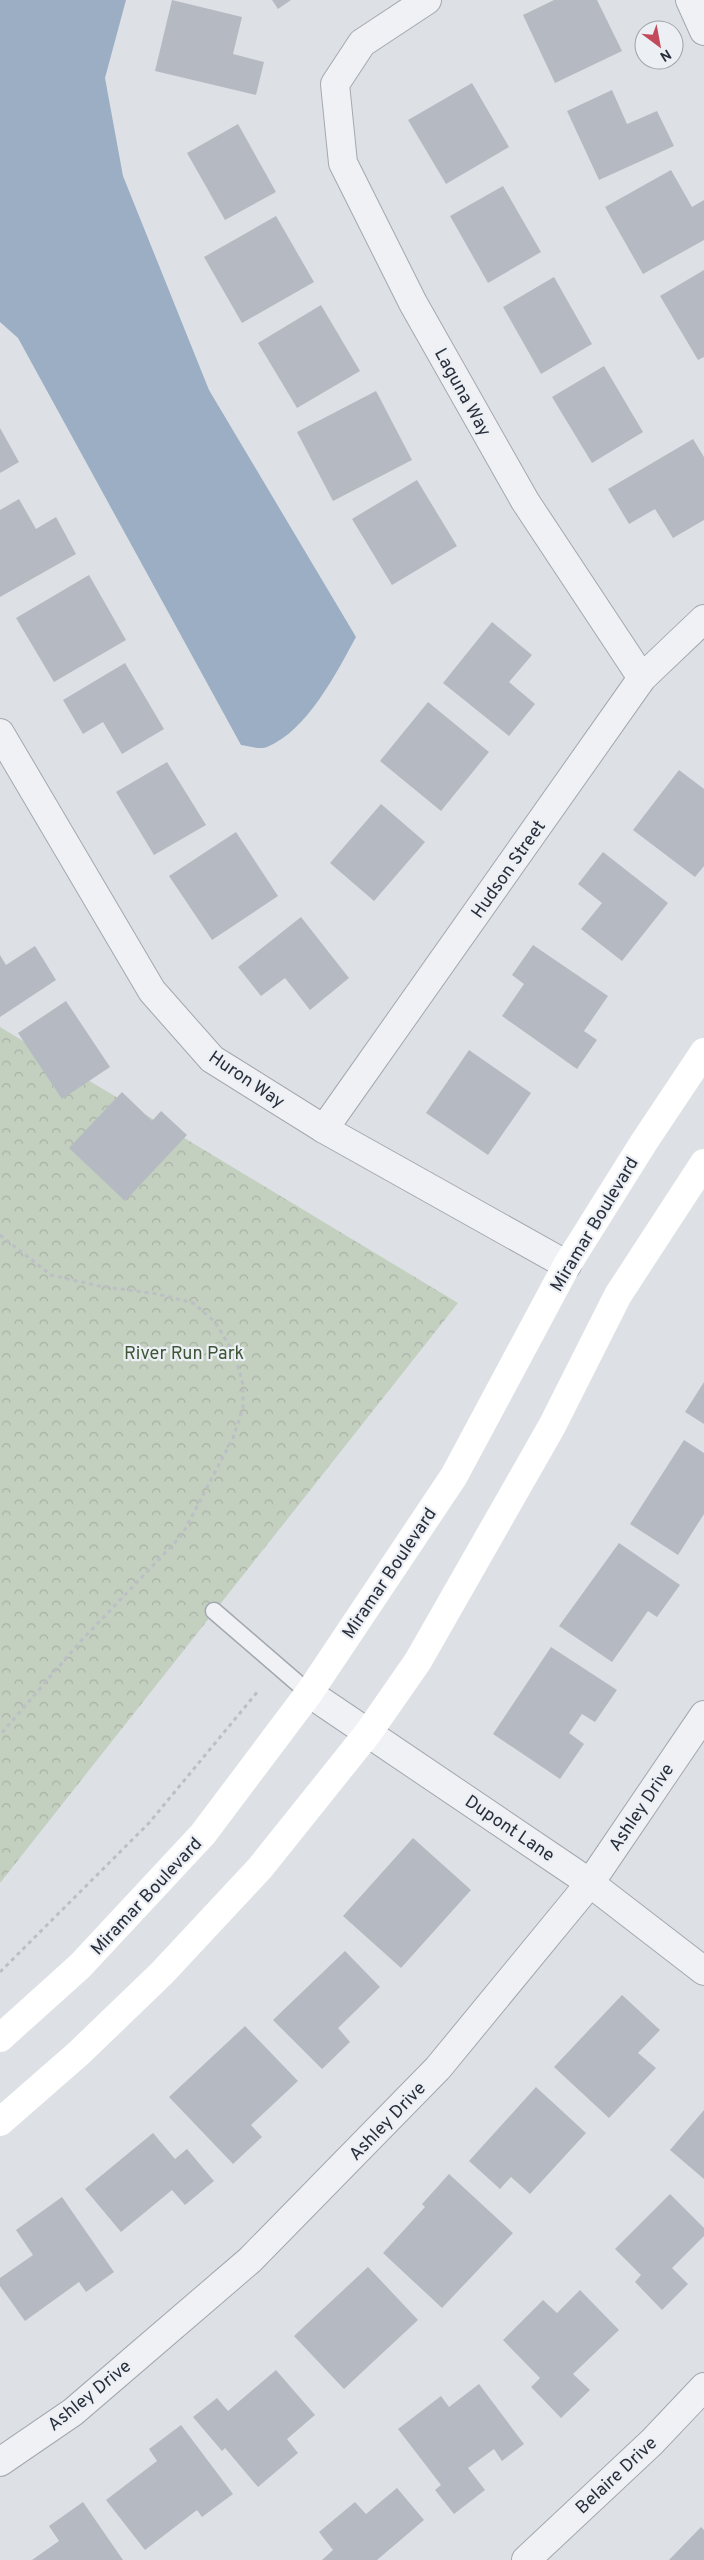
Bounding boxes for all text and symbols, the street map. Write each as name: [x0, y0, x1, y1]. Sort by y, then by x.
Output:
north arrow: [634, 20, 684, 70]
text: N: [656, 45, 674, 65]
street label: Laguna Way: [428, 345, 495, 441]
street label: Hudson Street: [467, 816, 552, 924]
street label: Huron Way: [204, 1046, 289, 1114]
street label: Miramar Boulevard: [546, 1153, 645, 1296]
park label: River Run Park: [124, 1343, 244, 1366]
street label: Miramar Boulevard: [338, 1504, 443, 1644]
street label: Ashley Drive: [604, 1759, 680, 1856]
street label: Dupont Lane: [460, 1791, 559, 1868]
street label: Miramar Boulevard: [86, 1833, 208, 1961]
street label: Ashley Drive: [345, 2078, 431, 2166]
street label: Ashley Drive: [43, 2355, 136, 2437]
street label: Belaire Drive: [571, 2432, 663, 2520]

